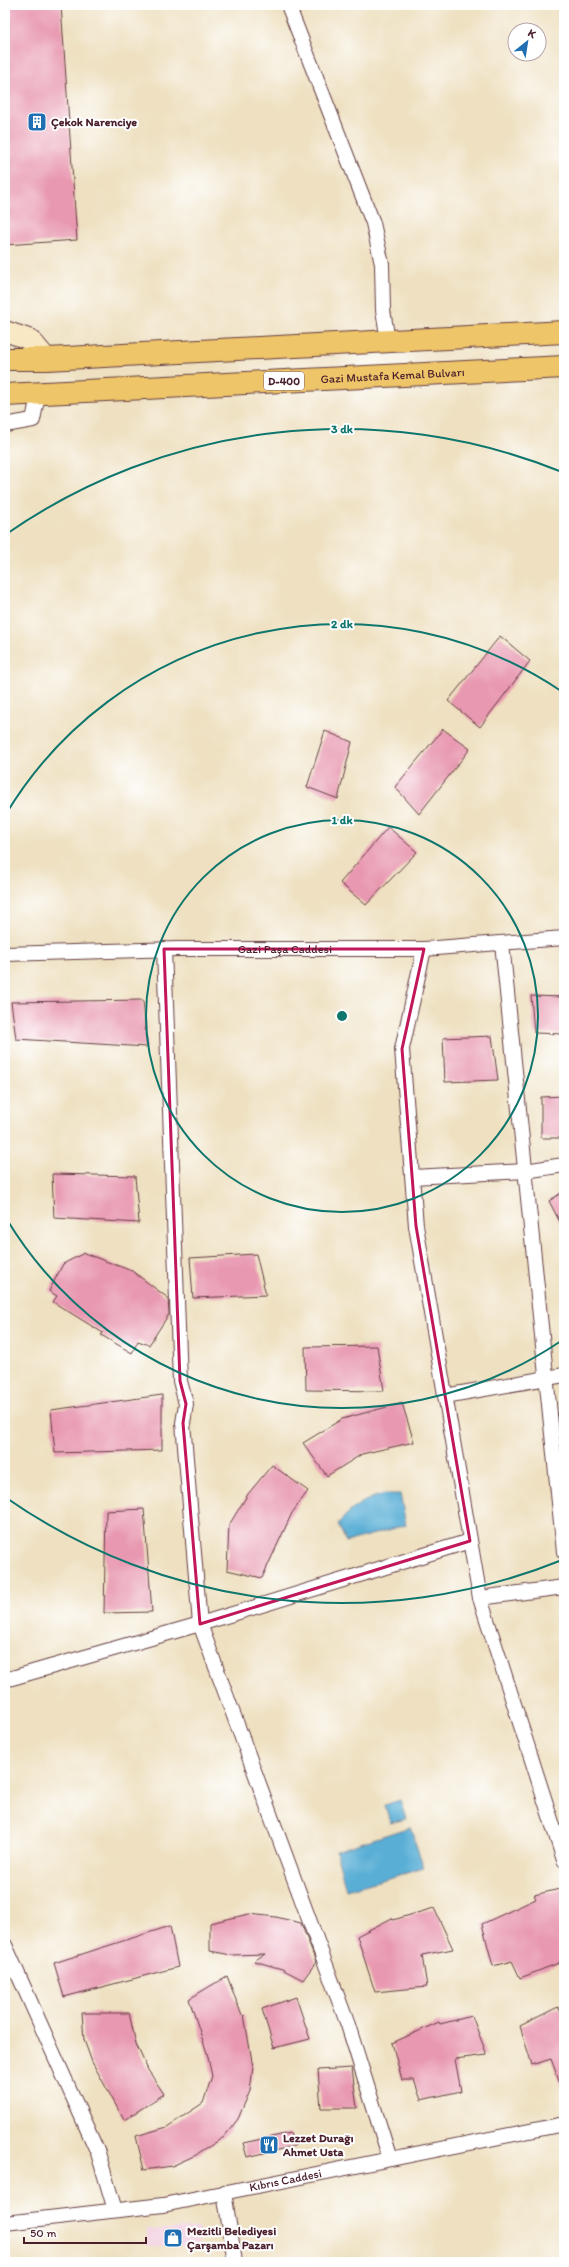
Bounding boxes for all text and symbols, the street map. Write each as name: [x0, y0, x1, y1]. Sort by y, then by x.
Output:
north arrow: [507, 22, 547, 62]
text: K: [525, 26, 539, 42]
building icon: Çekok Narenciye: [26, 111, 48, 133]
place label: Çekok Narenciye: [51, 115, 137, 130]
street label: Gazi Mustafa Kemal Bulvarı: [320, 365, 465, 386]
road number: D-400: [264, 372, 304, 390]
text: 3 dk: [331, 422, 354, 436]
text: 2 dk: [331, 617, 354, 631]
text: 1 dk: [331, 813, 353, 827]
street label: Gazi Paşa Caddesi: [238, 942, 332, 956]
centre of rings: [335, 1009, 349, 1023]
place label: Lezzet Durağı Ahmet Usta: [282, 2131, 354, 2159]
restaurant icon: Lezzet Durağı Ahmet Usta: [258, 2134, 280, 2156]
street label: Kıbrıs Caddesi: [248, 2166, 323, 2194]
scale bar: [24, 2219, 146, 2245]
place label: Mezitli Belediyesi Çarşamba Pazarı: [187, 2224, 276, 2253]
text: 50 m: [30, 2226, 56, 2240]
shop icon: Mezitli Belediyesi Çarşamba Pazarı: [162, 2227, 184, 2249]

